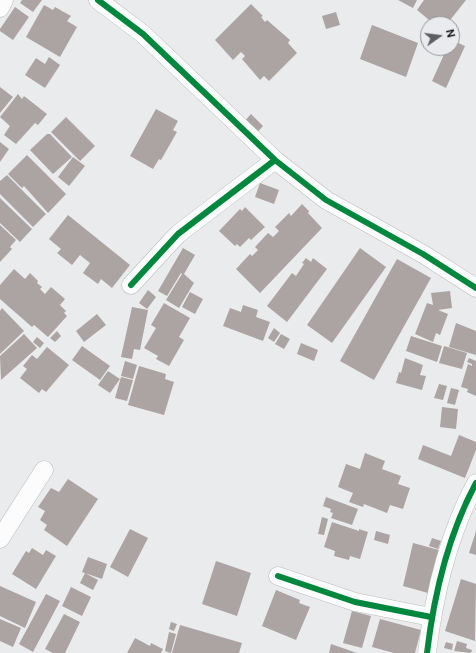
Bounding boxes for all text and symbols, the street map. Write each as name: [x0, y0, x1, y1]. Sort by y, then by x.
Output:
north arrow: [420, 16, 460, 56]
text: N: [443, 28, 458, 39]

